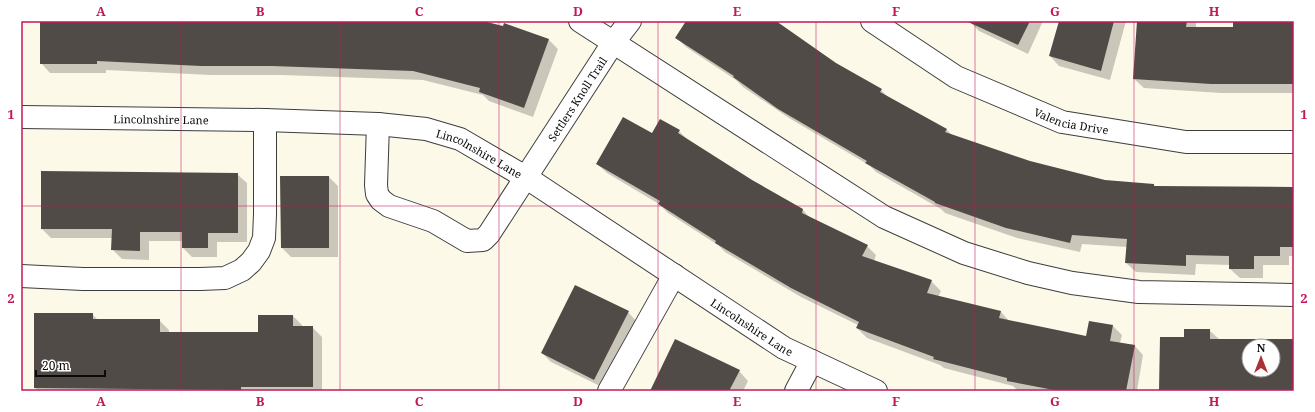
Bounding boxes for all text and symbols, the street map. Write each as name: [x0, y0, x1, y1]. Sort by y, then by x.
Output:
text: A: [96, 2, 106, 20]
text: B: [256, 2, 265, 20]
text: C: [415, 2, 424, 20]
text: D: [573, 2, 583, 20]
text: E: [733, 2, 742, 20]
text: F: [892, 2, 900, 20]
text: G: [1050, 2, 1060, 20]
text: H: [1209, 2, 1220, 20]
street label: Settlers Knoll Trail: [544, 53, 610, 144]
street label: Valencia Drive: [1032, 104, 1110, 137]
text: 1: [7, 105, 15, 123]
text: 1: [1300, 105, 1308, 123]
street label: Lincolnshire Lane: [113, 111, 209, 127]
street label: Lincolnshire Lane: [434, 125, 525, 181]
text: 2: [7, 289, 15, 307]
text: 2: [1300, 289, 1308, 307]
street label: Lincolnshire Lane: [708, 294, 796, 359]
north arrow: [1241, 338, 1281, 378]
text: N: [1257, 340, 1266, 355]
scale bar: [36, 352, 105, 378]
text: 20 m: [42, 357, 70, 374]
text: A: [96, 392, 106, 410]
text: B: [256, 392, 265, 410]
text: C: [415, 392, 424, 410]
text: D: [573, 392, 583, 410]
text: E: [733, 392, 742, 410]
text: F: [892, 392, 900, 410]
text: G: [1050, 392, 1060, 410]
text: H: [1209, 392, 1220, 410]

